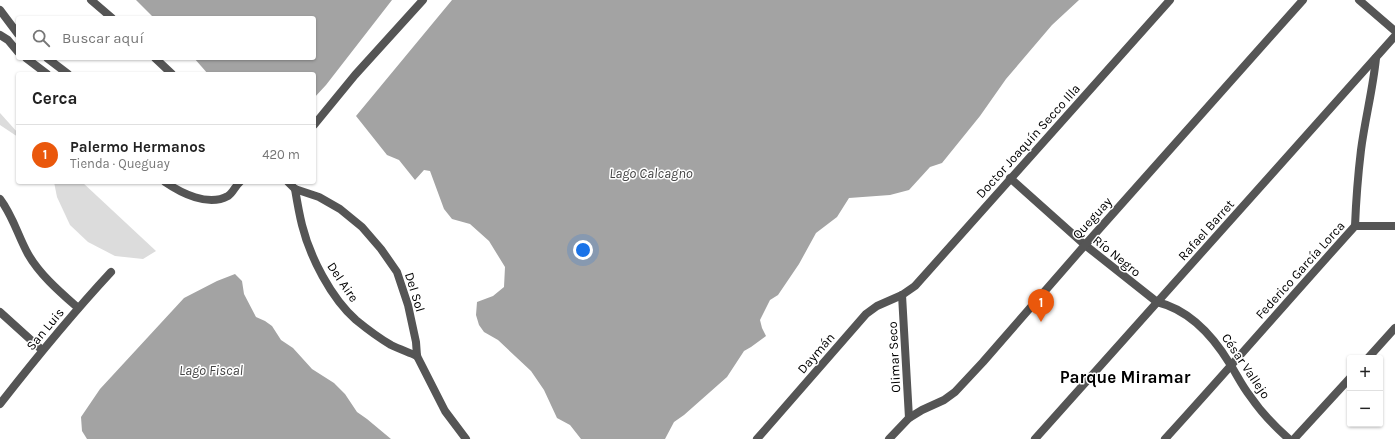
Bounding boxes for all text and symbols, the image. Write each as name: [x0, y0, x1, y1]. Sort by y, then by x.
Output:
search box: [16, 16, 316, 60]
icon: search: [30, 27, 52, 49]
text: Buscar aquí: [62, 29, 144, 47]
street label: Doctor Joaquín Secco Illa: [973, 81, 1084, 202]
text: Cerca: [32, 88, 77, 108]
text: Palermo Hermanos: [70, 138, 206, 156]
text: 1: [43, 147, 47, 162]
text: 420 m: [262, 147, 300, 162]
text: Tienda · Queguay: [70, 156, 170, 171]
water label: Lago Calcagno: [609, 165, 693, 182]
street label: Queguay: [1069, 194, 1115, 242]
street label: Rafael Barret: [1175, 197, 1237, 263]
street label: Federico García Lorca: [1252, 218, 1348, 322]
street label: Río Negro: [1090, 232, 1144, 280]
your location: [573, 240, 593, 260]
street label: Del Aire: [324, 259, 362, 305]
street label: Del Sol: [402, 270, 428, 314]
pin: 1: [1028, 289, 1054, 322]
street label: San Luis: [23, 305, 67, 353]
street label: Olimar Seco: [885, 321, 903, 393]
street label: Daymán: [794, 330, 838, 376]
street label: César Vallejo: [1219, 330, 1273, 402]
map controls: [1347, 355, 1383, 427]
button: +: [1347, 355, 1383, 391]
water label: Lago Fiscal: [179, 362, 243, 379]
district label: Parque Miramar: [1060, 367, 1191, 388]
button: −: [1347, 391, 1383, 427]

